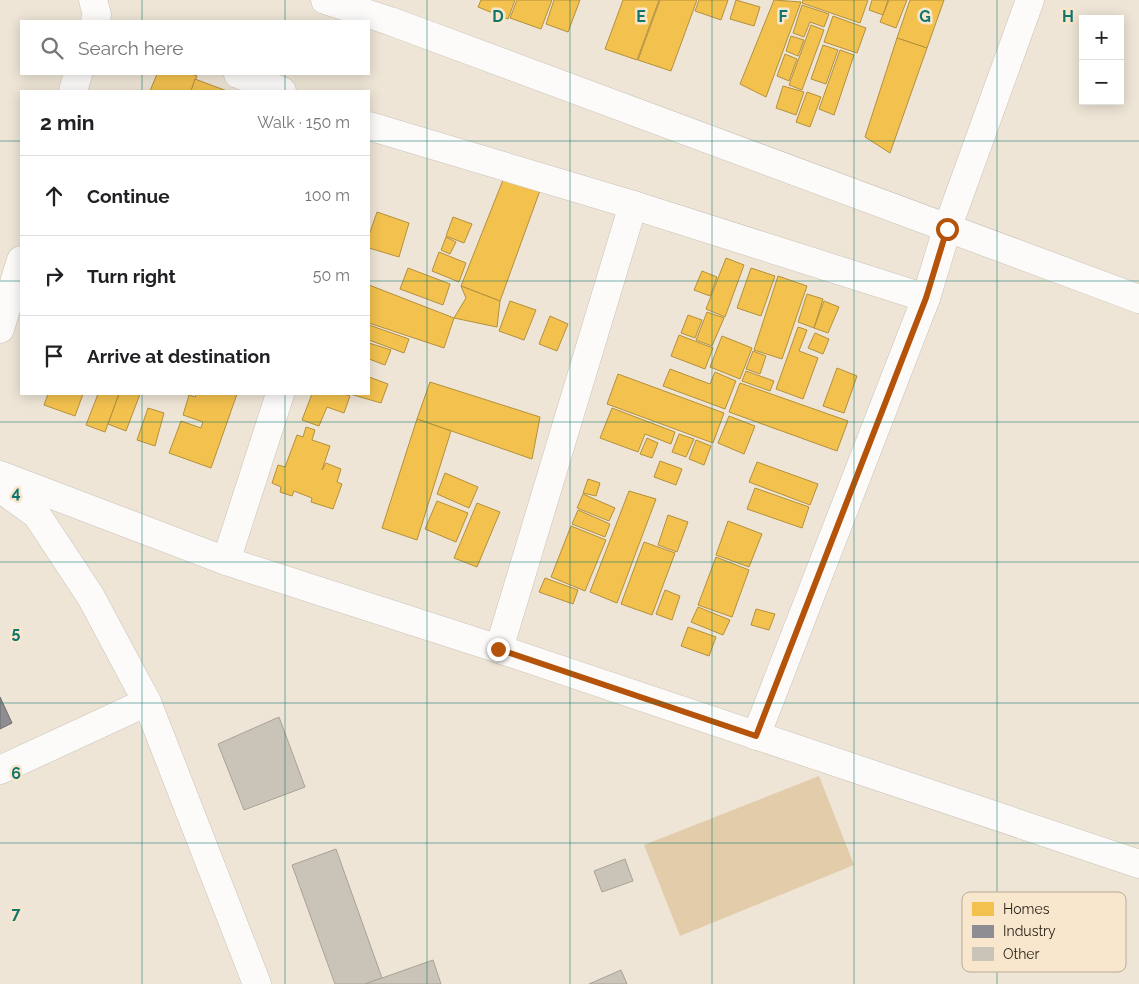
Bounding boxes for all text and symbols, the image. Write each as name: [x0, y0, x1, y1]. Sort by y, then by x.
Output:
text: D: [492, 7, 504, 26]
text: E: [636, 7, 646, 26]
text: F: [778, 7, 788, 26]
text: G: [919, 7, 931, 26]
text: H: [1062, 7, 1074, 26]
map controls: [1079, 15, 1124, 105]
button: +: [1079, 15, 1124, 60]
search box: [20, 20, 370, 75]
icon: search: [38, 34, 66, 62]
text: Search here: [78, 37, 184, 59]
button: −: [1079, 60, 1124, 105]
text: 2 min: [40, 110, 94, 135]
text: Walk · 150 m: [257, 113, 350, 132]
icon: ahead: [40, 182, 68, 210]
text: Continue: [87, 185, 170, 207]
text: 100 m: [305, 186, 350, 205]
route start: [936, 218, 959, 241]
icon: right: [40, 262, 68, 290]
text: Turn right: [87, 265, 176, 287]
text: 50 m: [313, 266, 350, 285]
icon: arrive: [40, 342, 68, 370]
text: Arrive at destination: [87, 345, 271, 367]
text: 4: [11, 483, 21, 502]
text: 5: [12, 623, 21, 642]
route end: [487, 638, 510, 661]
text: 6: [11, 764, 21, 783]
legend: [962, 892, 1126, 972]
text: Homes: [1003, 901, 1050, 917]
text: 7: [12, 904, 21, 923]
text: Industry: [1003, 923, 1056, 939]
text: Other: [1003, 946, 1040, 962]

